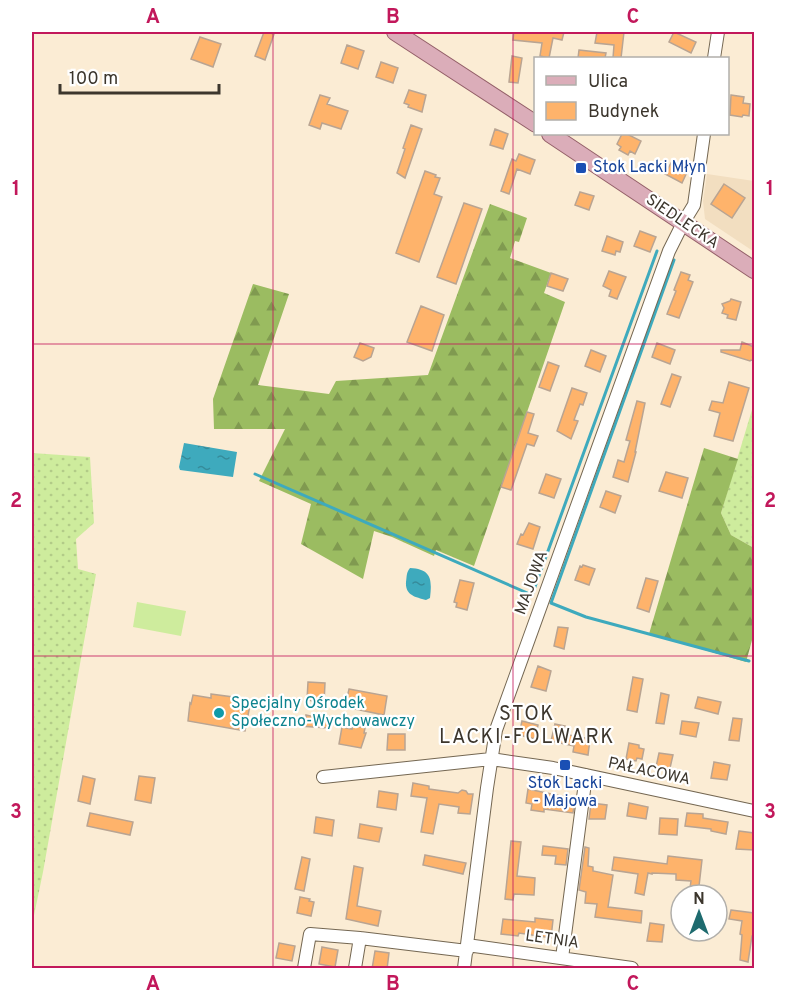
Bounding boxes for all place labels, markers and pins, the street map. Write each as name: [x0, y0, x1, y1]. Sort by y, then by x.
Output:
place label: Stok Lacki Młyn: [593, 158, 706, 178]
marker: Stok Lacki Młyn: [574, 161, 588, 175]
place label: Specjalny Ośrodek Społeczno-Wychowawczy: [231, 694, 415, 732]
marker: Specjalny Ośrodek Społeczno-Wychowawczy: [212, 706, 226, 720]
marker: Stok Lacki - Majowa: [558, 758, 572, 772]
place label: Stok Lacki - Majowa: [528, 774, 602, 812]

